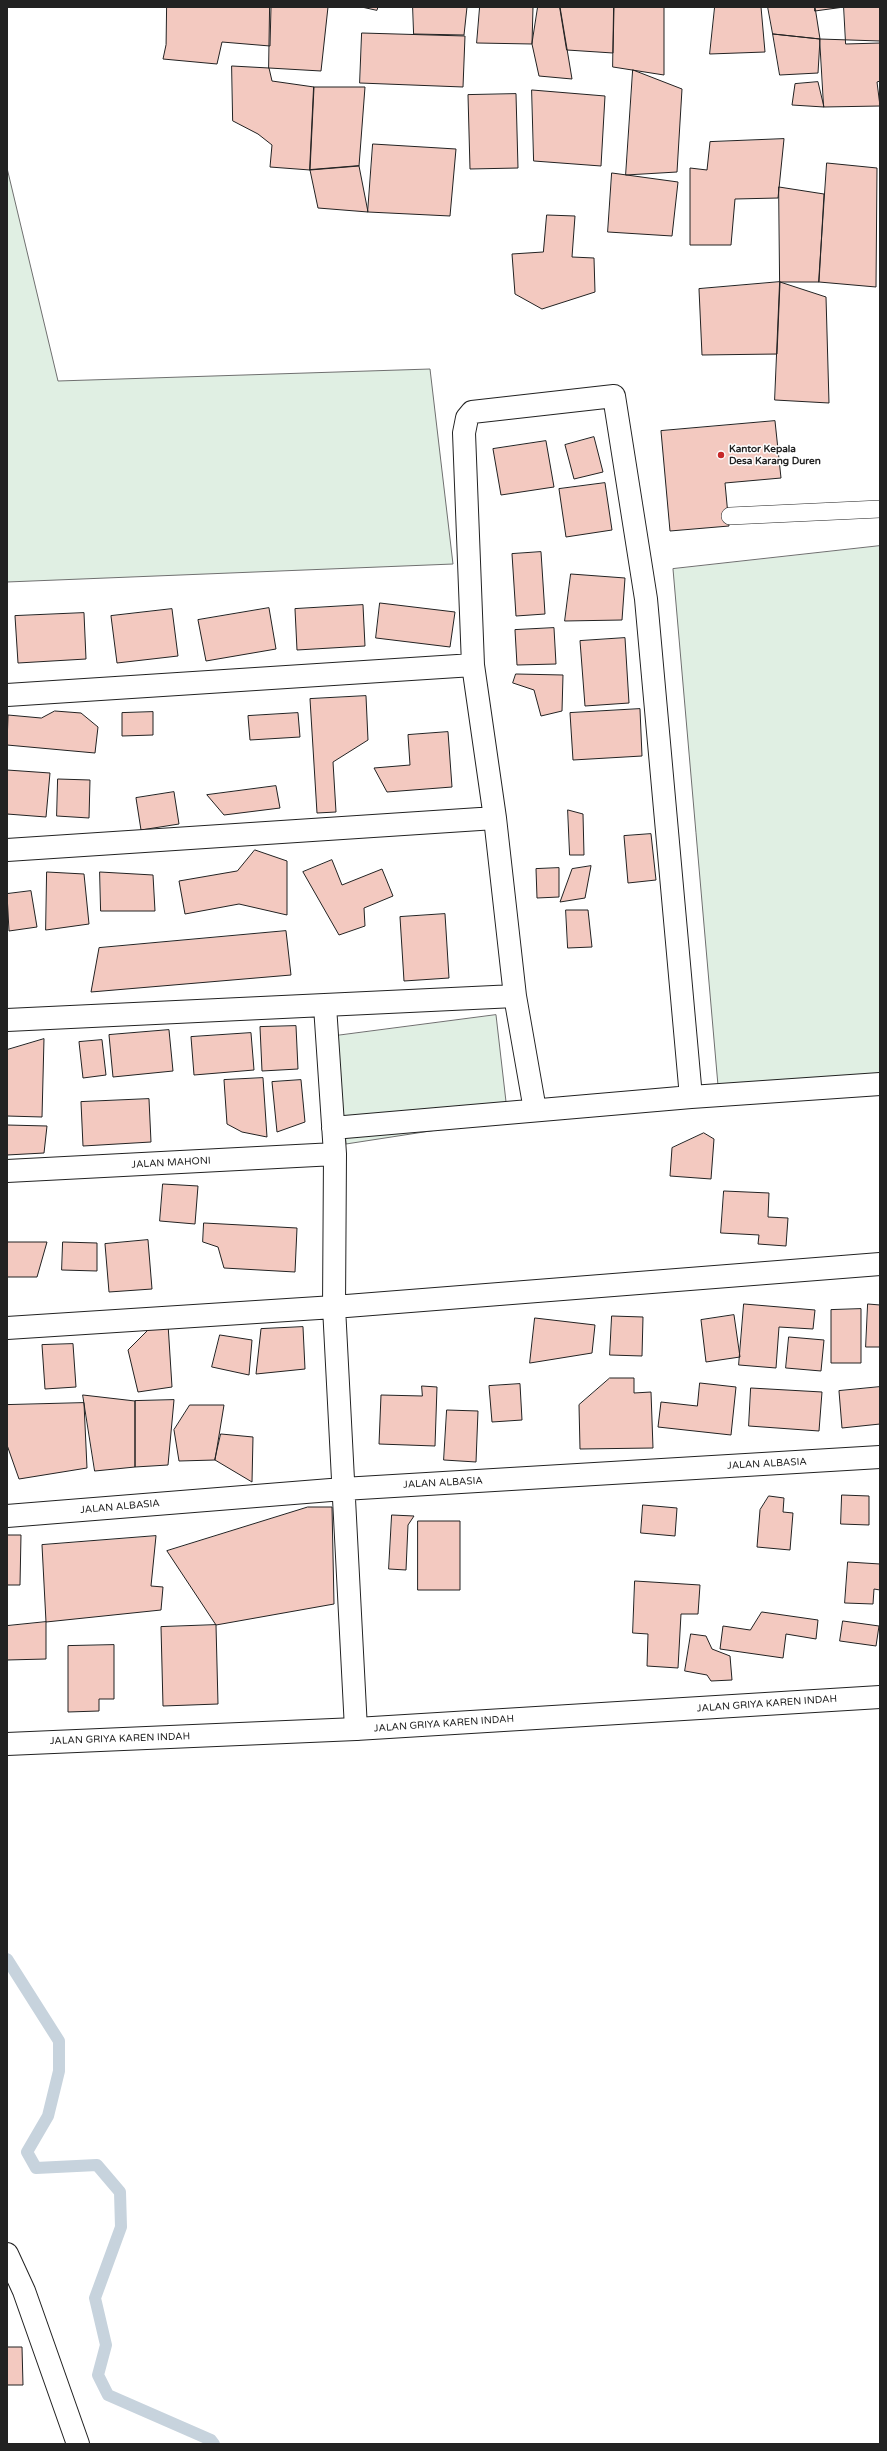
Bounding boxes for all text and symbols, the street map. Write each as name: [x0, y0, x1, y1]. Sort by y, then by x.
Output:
place label: Kantor Kepala Desa Karang Duren: [729, 443, 821, 466]
marker: Kantor Kepala Desa Karang Duren: [716, 450, 726, 460]
street label: JALAN MAHONI: [131, 1155, 211, 1171]
street label: JALAN ALBASIA: [727, 1456, 807, 1472]
street label: JALAN ALBASIA: [403, 1475, 483, 1491]
street label: JALAN ALBASIA: [80, 1498, 160, 1516]
street label: JALAN GRIYA KAREN INDAH: [697, 1693, 837, 1715]
street label: JALAN GRIYA KAREN INDAH: [374, 1713, 514, 1735]
street label: JALAN GRIYA KAREN INDAH: [50, 1731, 190, 1747]

